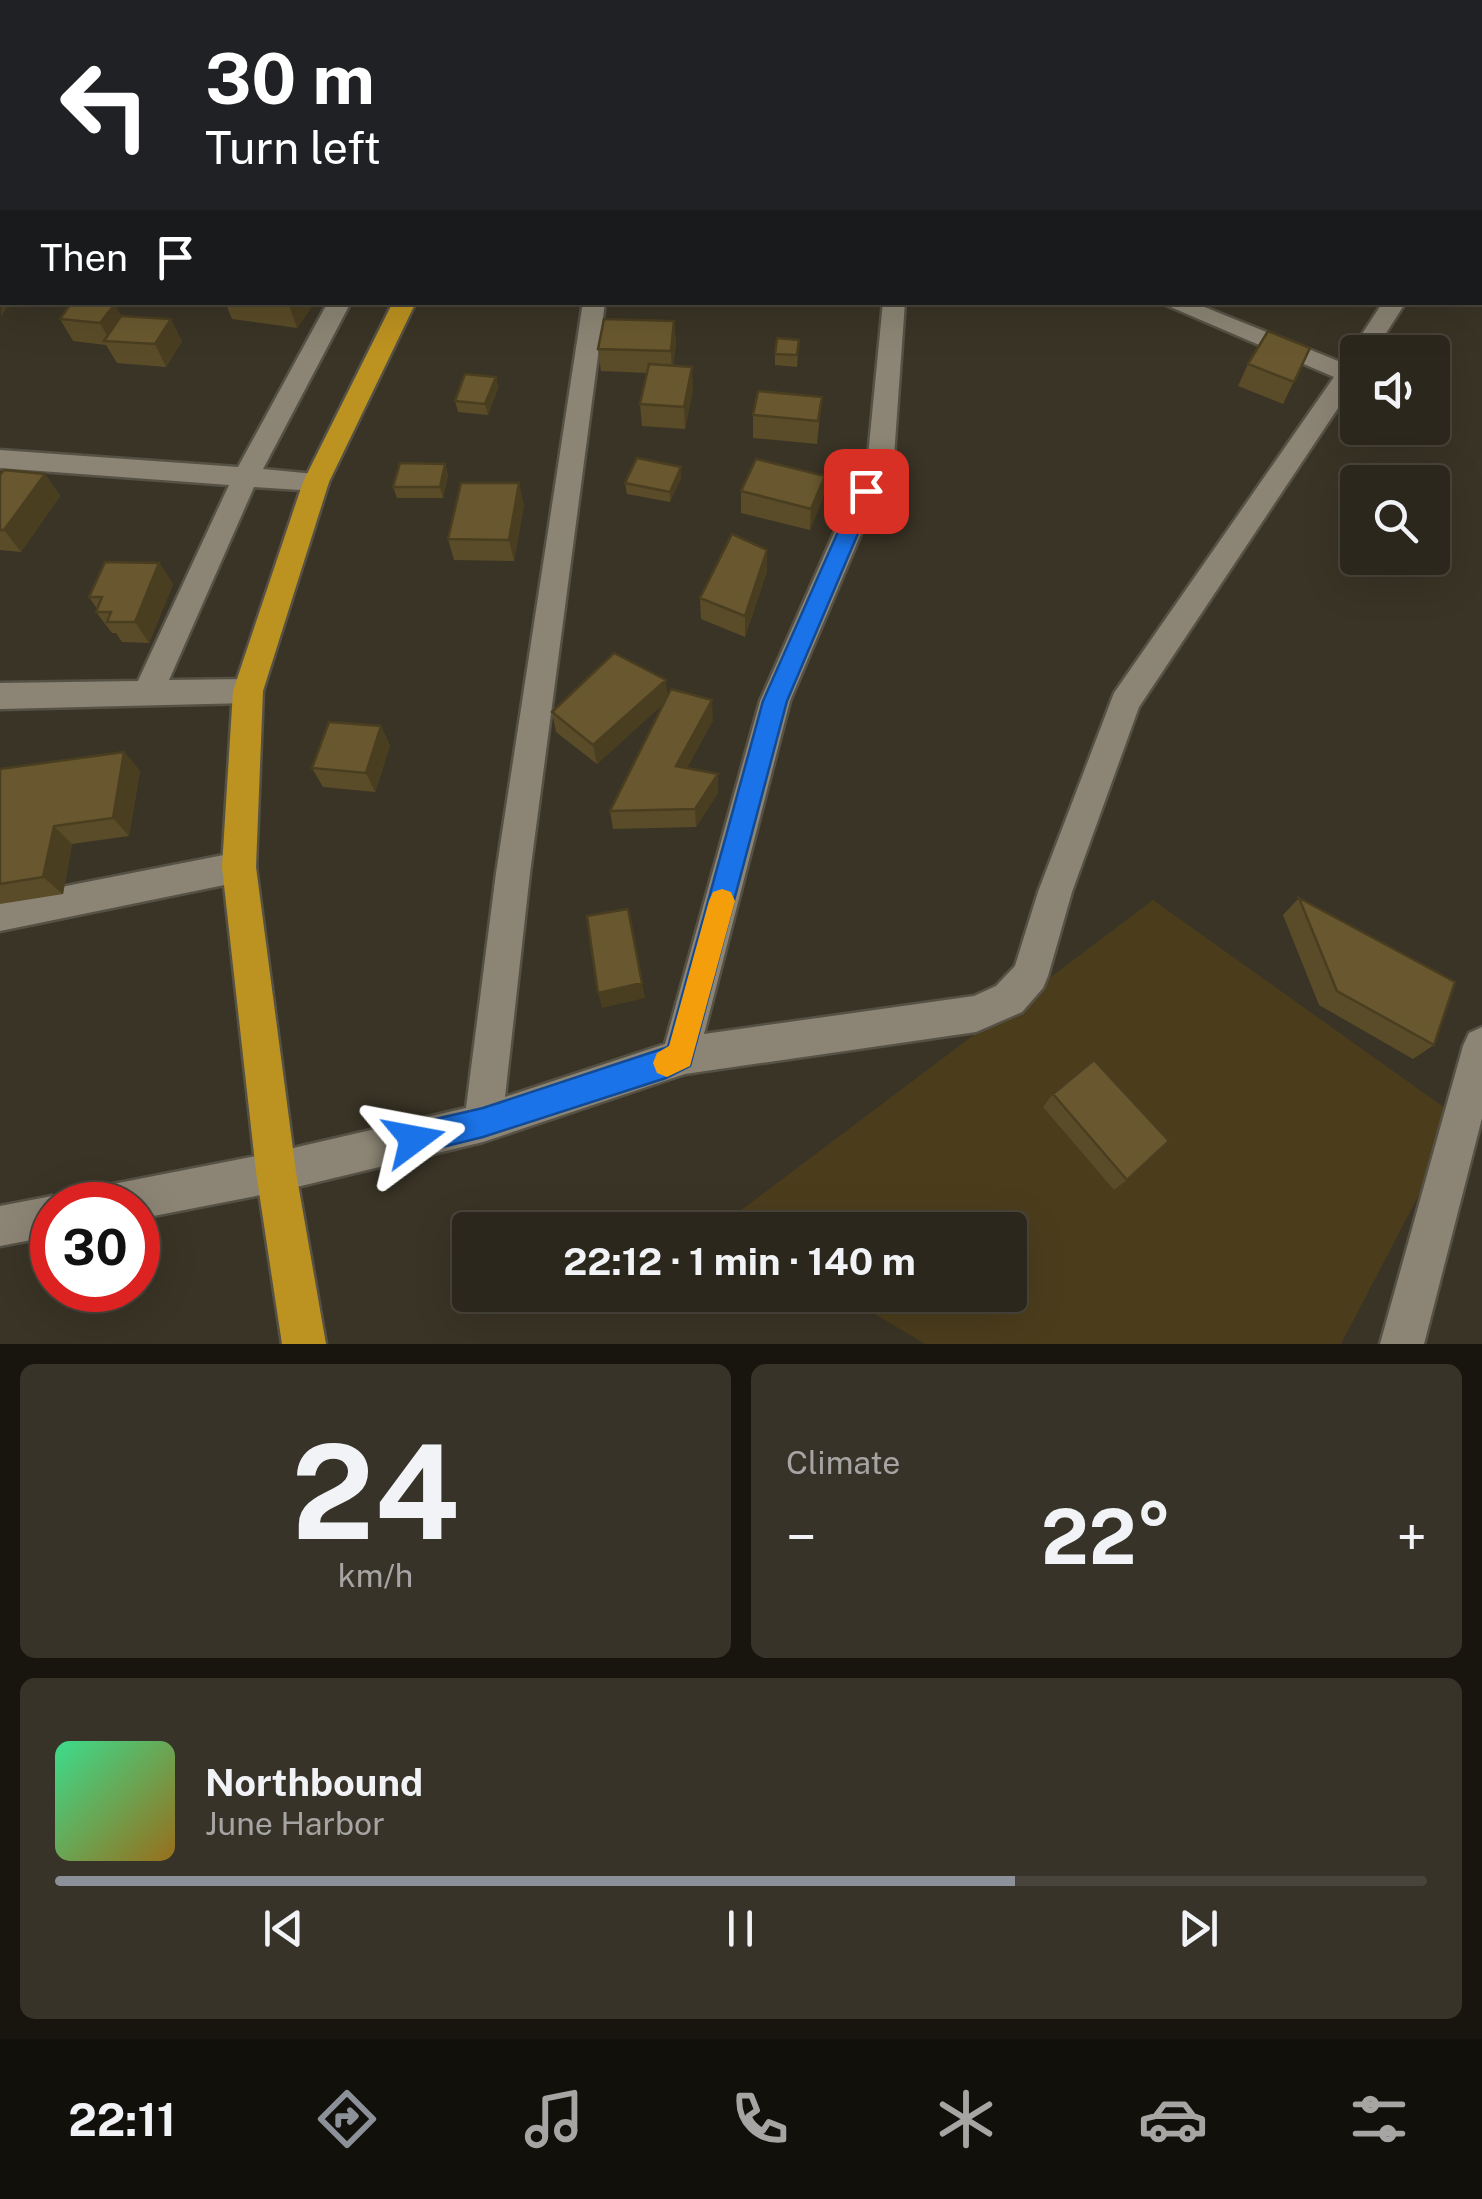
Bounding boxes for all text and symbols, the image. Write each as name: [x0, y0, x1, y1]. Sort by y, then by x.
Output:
text: 30 m: [205, 37, 375, 120]
icon: left: [40, 40, 170, 170]
text: Turn left: [205, 121, 381, 174]
icon: arrive: [148, 230, 203, 285]
text: Then: [40, 235, 128, 280]
map controls: [1340, 335, 1450, 575]
button: sound: [1340, 335, 1450, 445]
pin: [824, 449, 909, 534]
icon: arrive: [839, 464, 894, 519]
button: search: [1340, 465, 1450, 575]
position arrow: [362, 1087, 466, 1191]
speed limit sign: 30: [30, 1182, 160, 1312]
text: 22:12 · 1 min · 140 m: [563, 1239, 916, 1284]
text: 24: [292, 1416, 459, 1568]
text: Climate: [786, 1444, 900, 1481]
text: 22°: [1041, 1493, 1172, 1581]
text: −: [786, 1505, 817, 1569]
text: +: [1397, 1505, 1427, 1569]
text: km/h: [338, 1557, 413, 1594]
text: Northbound: [205, 1760, 423, 1805]
text: June Harbor: [205, 1805, 385, 1842]
icon: previous: [256, 1901, 311, 1956]
icon: pause: [713, 1901, 768, 1956]
icon: next: [1171, 1901, 1226, 1956]
icon: directions: [312, 2084, 382, 2154]
icon: music: [519, 2084, 589, 2154]
icon: phone: [725, 2084, 795, 2154]
icon: climate: [931, 2084, 1001, 2154]
icon: car: [1138, 2084, 1208, 2154]
icon: filters: [1344, 2084, 1414, 2154]
text: 22:11: [68, 2093, 176, 2146]

